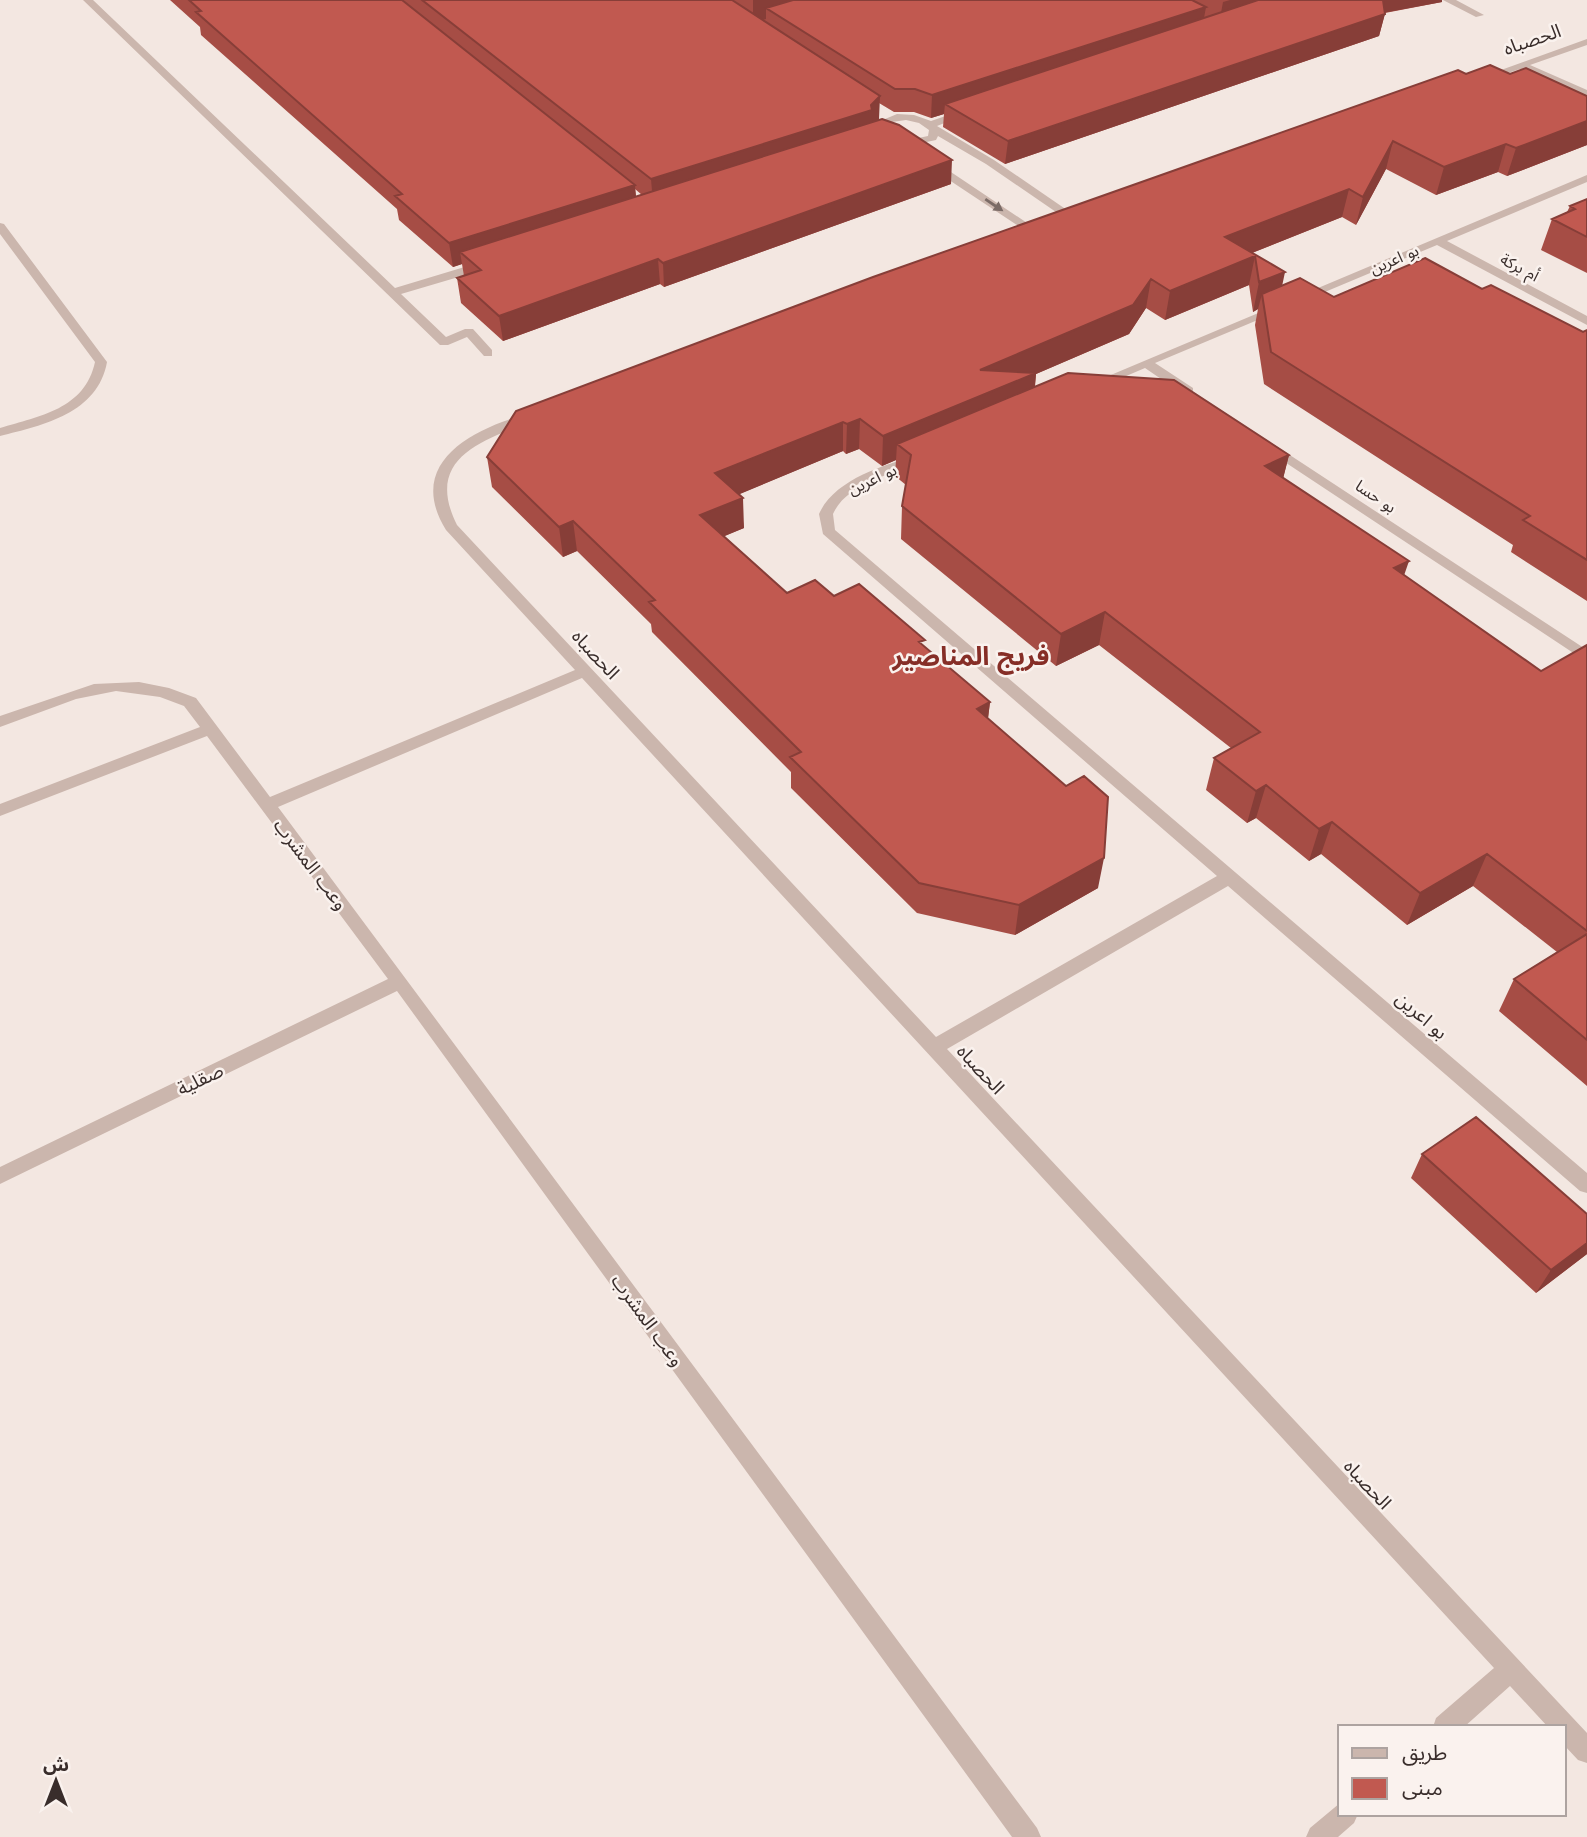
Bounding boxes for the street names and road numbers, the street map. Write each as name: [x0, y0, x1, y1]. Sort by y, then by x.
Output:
street label: الحصباه: [1500, 19, 1564, 60]
street label: بو اعرين: [1367, 241, 1422, 278]
street label: أم بركة: [1496, 249, 1542, 288]
street label: بو اعرين: [845, 460, 900, 499]
street label: بو حسا: [1352, 476, 1400, 517]
street label: الحصباه: [567, 625, 624, 684]
street label: وعب المشرب: [269, 814, 352, 914]
street label: بو اعرين: [1391, 987, 1452, 1044]
street label: الحصباه: [952, 1040, 1009, 1099]
street label: صقلية: [173, 1058, 227, 1100]
street label: وعب المشرب: [606, 1270, 689, 1371]
street label: الحصباه: [1339, 1455, 1396, 1514]

